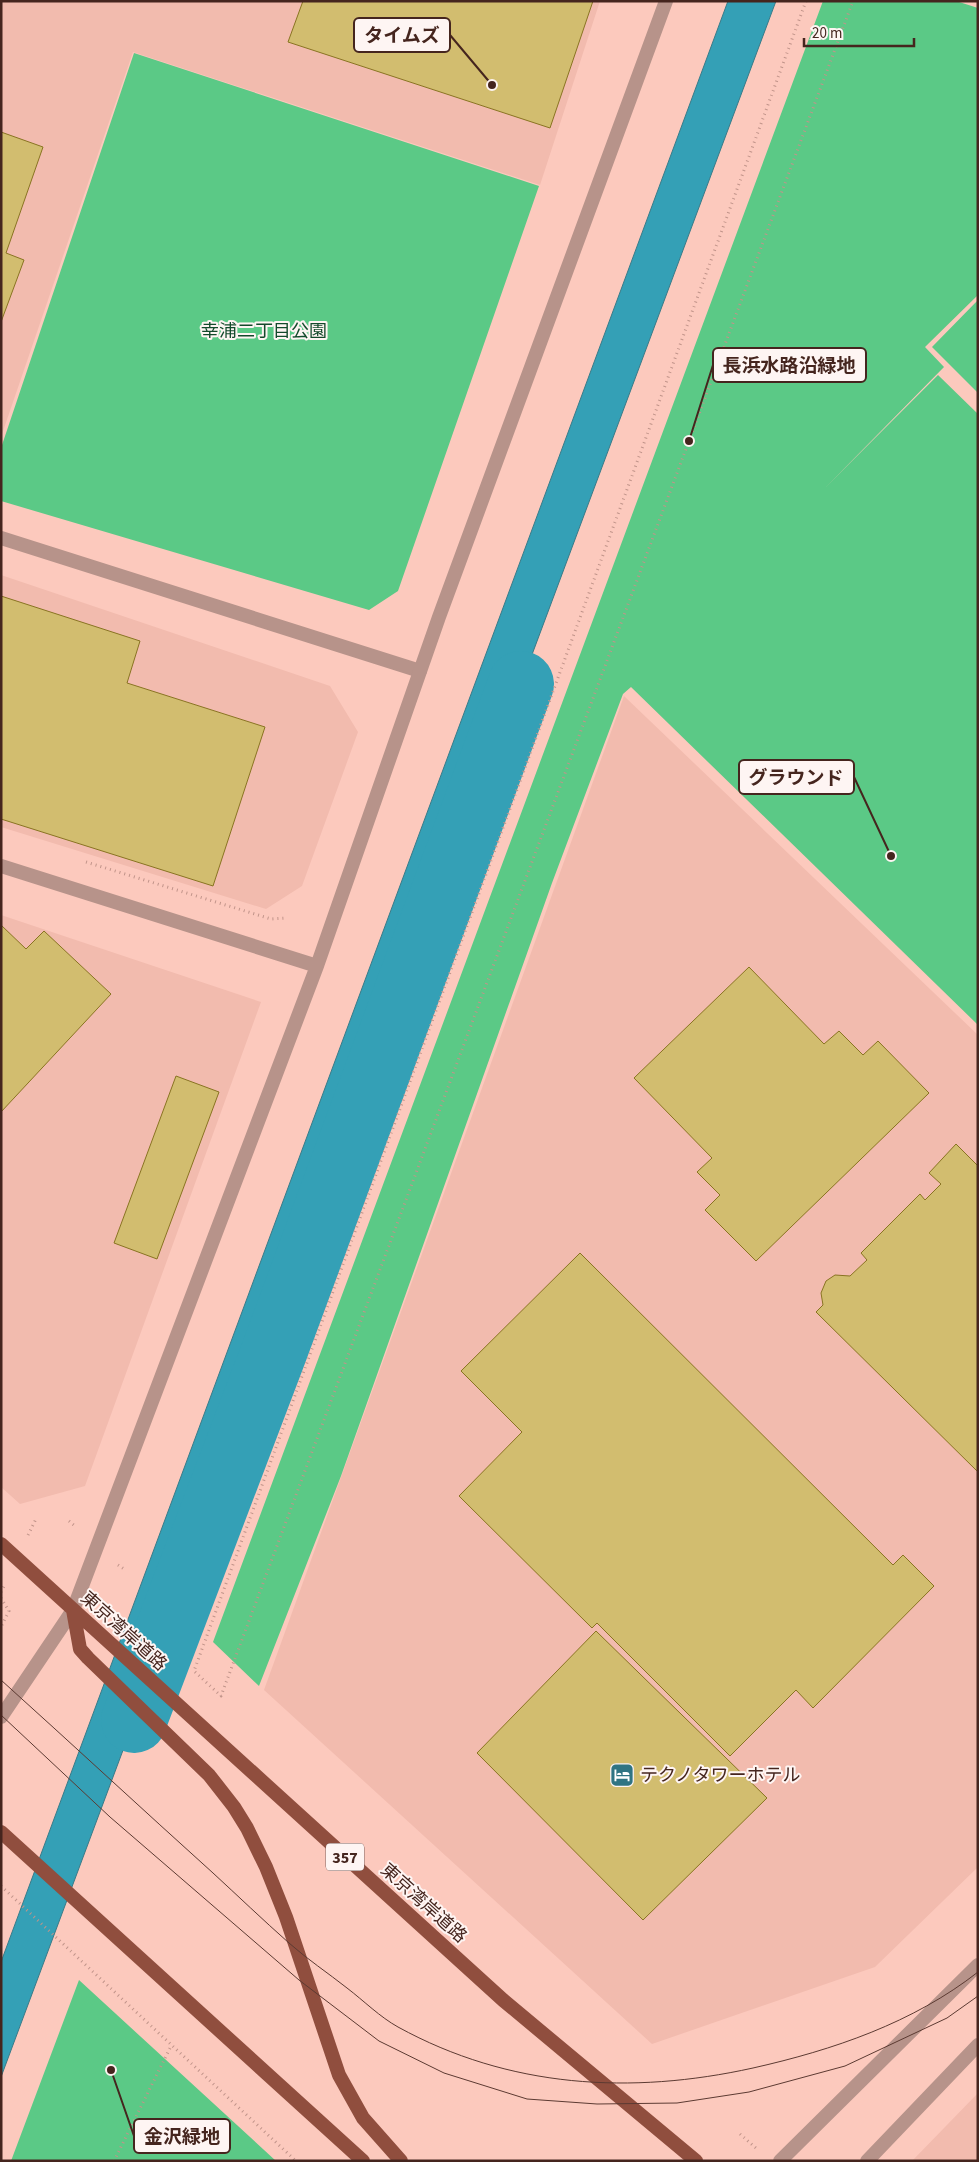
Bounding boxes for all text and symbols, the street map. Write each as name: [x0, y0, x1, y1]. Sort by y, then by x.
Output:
scale bar: [804, 15, 914, 47]
callout: タイムズ: [354, 18, 450, 52]
text: タイムズ: [364, 23, 440, 50]
text: 20 m: [812, 23, 842, 44]
park label: 幸浦二丁目公園: [201, 319, 327, 344]
callout: 長浜水路沿緑地: [713, 348, 866, 382]
text: 長浜水路沿緑地: [722, 353, 856, 380]
callout: グラウンド: [739, 760, 854, 794]
text: グラウンド: [748, 765, 844, 792]
street label: 東京湾岸道路: [75, 1586, 172, 1677]
hotel icon: テクノタワーホテル: [609, 1762, 635, 1788]
place label: テクノタワーホテル: [640, 1763, 801, 1788]
road number: 357: [326, 1844, 364, 1870]
street label: 東京湾岸道路: [375, 1858, 472, 1949]
callout: 金沢緑地: [134, 2119, 230, 2153]
text: 金沢緑地: [144, 2124, 220, 2151]

